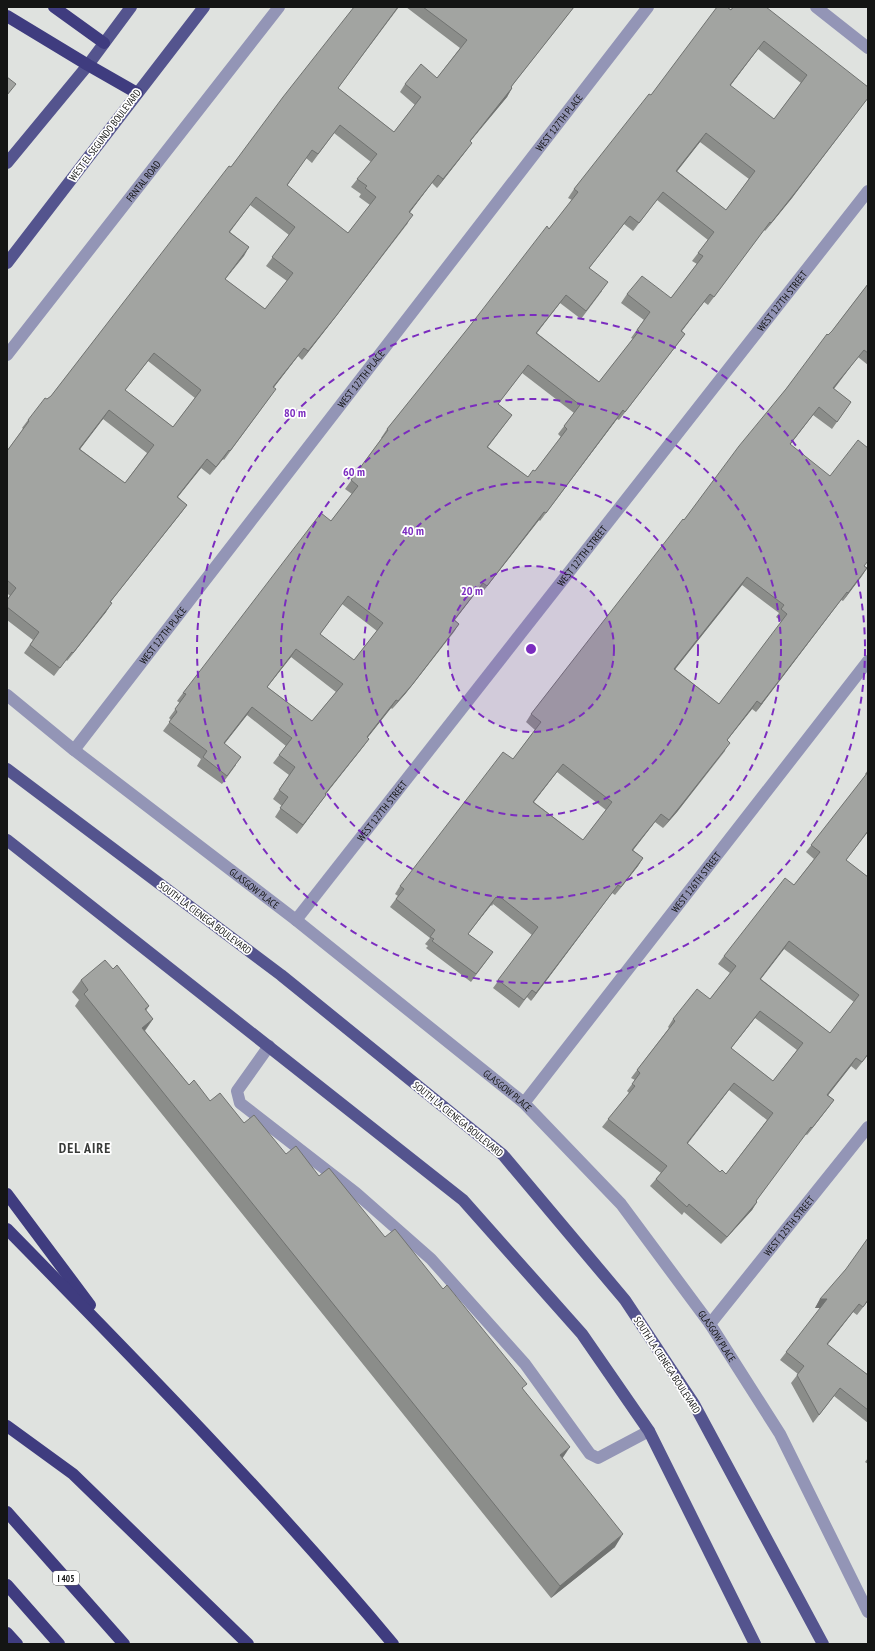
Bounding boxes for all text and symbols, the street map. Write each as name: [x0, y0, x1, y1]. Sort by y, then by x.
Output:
street label: WEST EL SEGUNDO BOULEVARD: [66, 87, 144, 183]
street label: WEST 127TH PLACE: [532, 91, 585, 154]
street label: FRNTAL ROAD: [123, 158, 163, 204]
street label: WEST 127TH STREET: [754, 267, 810, 334]
street label: WEST 127TH PLACE: [334, 347, 387, 410]
text: 80 m: [284, 405, 306, 420]
text: 60 m: [343, 464, 365, 479]
street label: WEST 127TH STREET: [554, 522, 610, 589]
text: 40 m: [402, 523, 424, 538]
text: 20 m: [461, 583, 483, 598]
street label: WEST 127TH PLACE: [136, 604, 189, 667]
centre of rings: [524, 642, 538, 656]
street label: WEST 127TH STREET: [354, 777, 410, 844]
street label: WEST 126TH STREET: [668, 849, 724, 915]
street label: GLASGOW PLACE: [227, 865, 282, 911]
street label: SOUTH LA CIENEGA BOULEVARD: [156, 879, 254, 957]
street label: GLASGOW PLACE: [481, 1066, 535, 1114]
street label: SOUTH LA CIENEGA BOULEVARD: [410, 1078, 506, 1160]
district label: DEL AIRE: [59, 1139, 111, 1157]
street label: WEST 125TH STREET: [761, 1192, 817, 1259]
street label: GLASGOW PLACE: [695, 1308, 739, 1364]
street label: SOUTH LA CIENEGA BOULEVARD: [631, 1314, 703, 1416]
road number: I 405: [53, 1571, 79, 1585]

